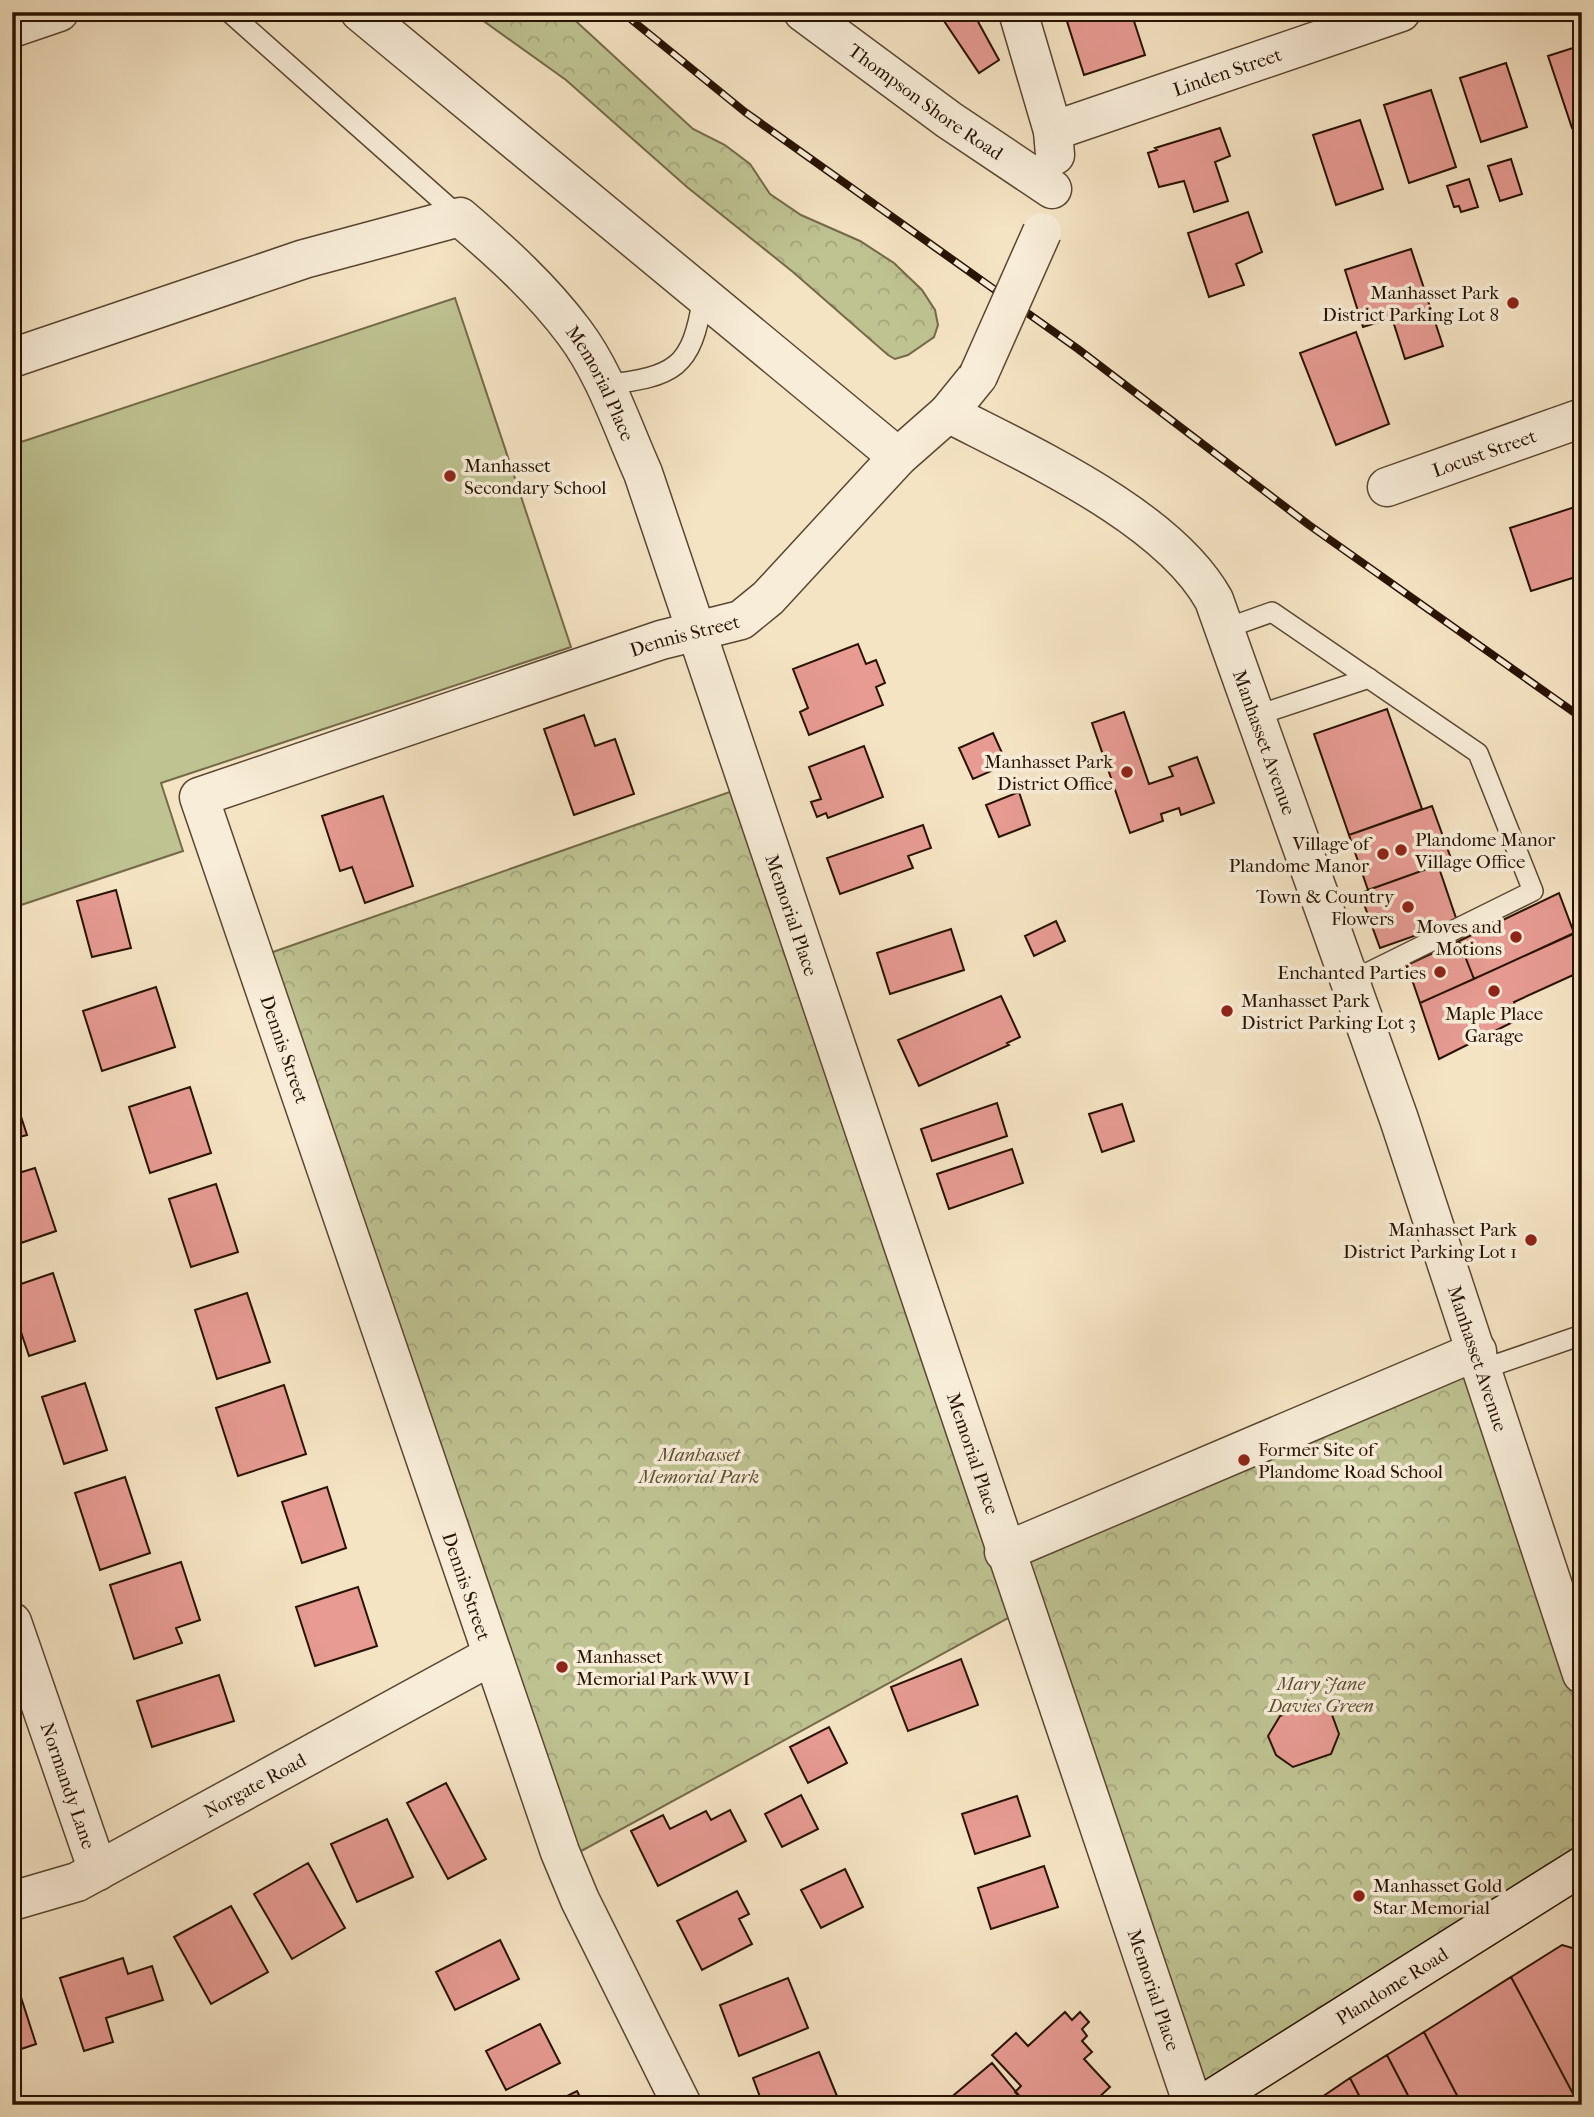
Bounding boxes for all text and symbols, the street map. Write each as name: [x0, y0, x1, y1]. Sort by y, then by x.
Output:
street label: Thompson Shore Road: [844, 39, 1007, 165]
street label: Linden Street: [1170, 44, 1285, 101]
place label: Manhasset Park District Parking Lot 8: [1322, 282, 1499, 326]
marker: Manhasset Park District Parking Lot 8: [1505, 295, 1521, 311]
street label: Memorial Place: [561, 322, 638, 444]
street label: Locust Street: [1430, 425, 1539, 482]
place label: Manhasset Secondary School: [464, 455, 607, 499]
marker: Manhasset Secondary School: [442, 468, 458, 484]
street label: Dennis Street: [627, 611, 742, 662]
street label: Manhasset Avenue: [1228, 667, 1300, 818]
place label: Manhasset Park District Office: [984, 751, 1113, 795]
marker: Manhasset Park District Office: [1119, 764, 1135, 780]
place label: Plandome Manor Village Office: [1414, 829, 1556, 873]
place label: Village of Plandome Manor: [1229, 833, 1373, 877]
marker: Plandome Manor Village Office: [1393, 842, 1409, 858]
marker: Village of Plandome Manor: [1375, 846, 1391, 862]
street label: Memorial Place: [760, 852, 822, 979]
place label: Town & Country Flowers: [1256, 886, 1395, 930]
marker: Town & Country Flowers: [1400, 899, 1416, 915]
place label: Moves and Motions: [1416, 916, 1503, 960]
marker: Moves and Motions: [1508, 929, 1524, 945]
place label: Enchanted Parties: [1277, 962, 1426, 984]
marker: Enchanted Parties: [1432, 964, 1448, 980]
marker: Maple Place Garage: [1486, 983, 1502, 999]
place label: Manhasset Park District Parking Lot 3: [1241, 990, 1416, 1034]
street label: Dennis Street: [255, 992, 313, 1106]
marker: Manhasset Park District Parking Lot 3: [1219, 1003, 1235, 1019]
place label: Maple Place Garage: [1445, 1003, 1543, 1047]
place label: Manhasset Park District Parking Lot 1: [1343, 1219, 1517, 1263]
marker: Manhasset Park District Parking Lot 1: [1523, 1232, 1539, 1248]
street label: Manhasset Avenue: [1443, 1283, 1511, 1434]
street label: Memorial Place: [942, 1390, 1003, 1517]
place label: Former Site of Plandome Road School: [1258, 1439, 1443, 1483]
park label: Manhasset Memorial Park: [637, 1444, 759, 1488]
marker: Former Site of Plandome Road School: [1236, 1452, 1252, 1468]
street label: Dennis Street: [437, 1529, 495, 1643]
place label: Manhasset Memorial Park WW I: [576, 1646, 750, 1690]
marker: Manhasset Memorial Park WW I: [554, 1659, 570, 1675]
park label: Mary Jane Davies Green: [1266, 1673, 1374, 1717]
street label: Normandy Lane: [36, 1720, 100, 1852]
street label: Norgate Road: [200, 1749, 311, 1823]
place label: Manhasset Gold Star Memorial: [1373, 1875, 1503, 1919]
marker: Manhasset Gold Star Memorial: [1351, 1888, 1367, 1904]
street label: Memorial Place: [1122, 1926, 1184, 2054]
street label: Plandome Road: [1332, 1943, 1453, 2030]

